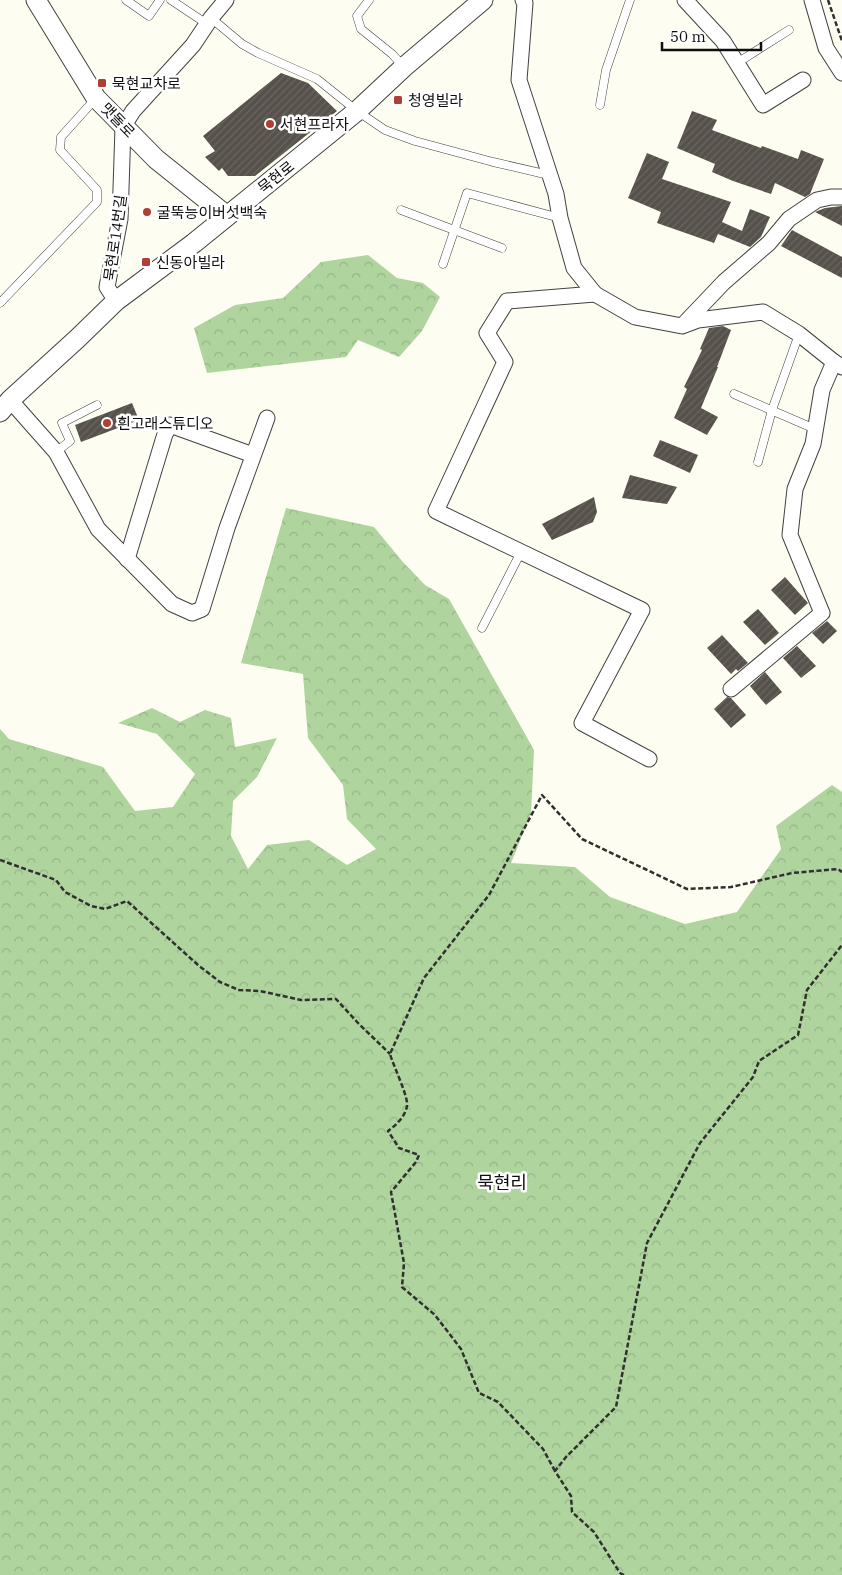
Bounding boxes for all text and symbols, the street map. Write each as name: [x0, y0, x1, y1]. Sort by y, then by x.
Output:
scale bar: [662, 20, 761, 52]
text: 50 m: [670, 27, 706, 46]
place label: 묵현교차로: [112, 74, 181, 93]
marker: 묵현교차로: [96, 77, 108, 89]
place label: 청영빌라: [408, 91, 463, 110]
marker: 청영빌라: [392, 94, 404, 106]
street label: 맷돌로: [97, 99, 139, 141]
place label: 서현프라자: [280, 115, 349, 134]
marker: 서현프라자: [264, 118, 276, 130]
street label: 묵현로: [254, 157, 298, 197]
street label: 묵현로14번길: [100, 194, 130, 282]
place label: 굴뚝능이버섯백숙: [157, 203, 267, 222]
marker: 굴뚝능이버섯백숙: [141, 206, 153, 218]
place label: 신동아빌라: [156, 253, 225, 272]
marker: 신동아빌라: [140, 256, 152, 268]
place label: 흰고래스튜디오: [117, 414, 214, 433]
marker: 흰고래스튜디오: [101, 417, 113, 429]
district label: 묵현리: [477, 1171, 527, 1194]

